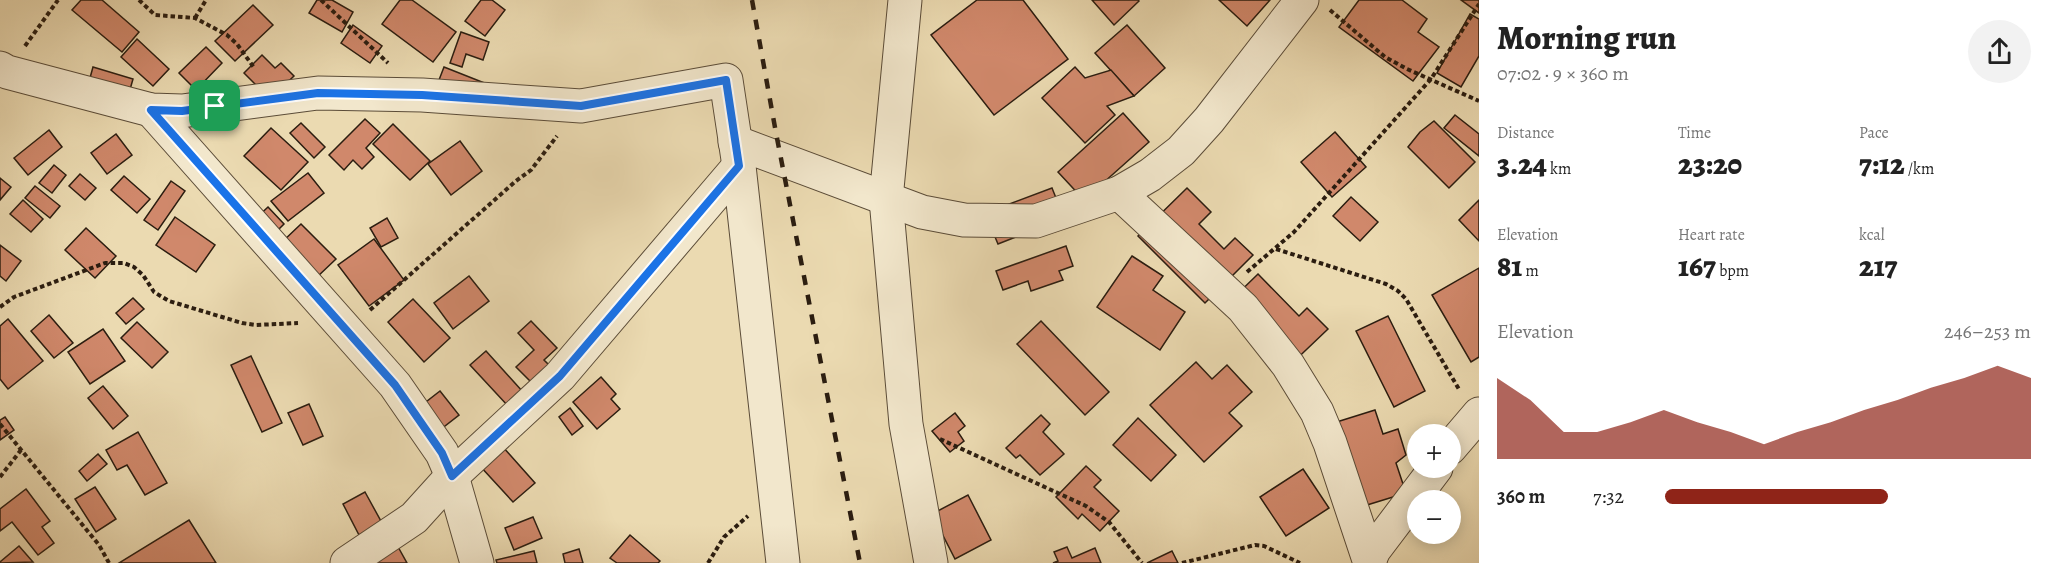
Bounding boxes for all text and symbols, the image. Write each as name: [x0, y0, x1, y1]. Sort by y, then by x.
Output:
text: Morning run: [1497, 15, 1676, 60]
button: share: [1968, 20, 2031, 83]
text: 07:02 · 9 × 360 m: [1497, 60, 1629, 87]
pin: [189, 80, 240, 131]
icon: arrive: [198, 89, 231, 122]
text: Distance: [1497, 122, 1554, 144]
text: Time: [1678, 122, 1711, 144]
text: Pace: [1859, 122, 1889, 144]
text: 3.24: [1497, 144, 1547, 184]
text: 23:20: [1678, 144, 1742, 184]
text: 7:12: [1859, 144, 1905, 184]
text: km: [1547, 158, 1571, 180]
text: /km: [1905, 158, 1934, 180]
text: Elevation: [1497, 224, 1558, 246]
text: Heart rate: [1678, 224, 1745, 246]
text: kcal: [1859, 224, 1885, 246]
text: 81: [1497, 246, 1522, 286]
text: 167: [1678, 246, 1716, 286]
text: 217: [1859, 246, 1898, 286]
text: m: [1522, 260, 1539, 282]
text: bpm: [1716, 260, 1749, 282]
text: Elevation: [1497, 318, 1574, 345]
text: 246–253 m: [1944, 318, 2031, 345]
map controls: [1407, 424, 1461, 544]
button: +: [1407, 424, 1461, 478]
text: 360 m: [1497, 483, 1545, 510]
text: 7:32: [1593, 483, 1624, 510]
button: −: [1407, 490, 1461, 544]

